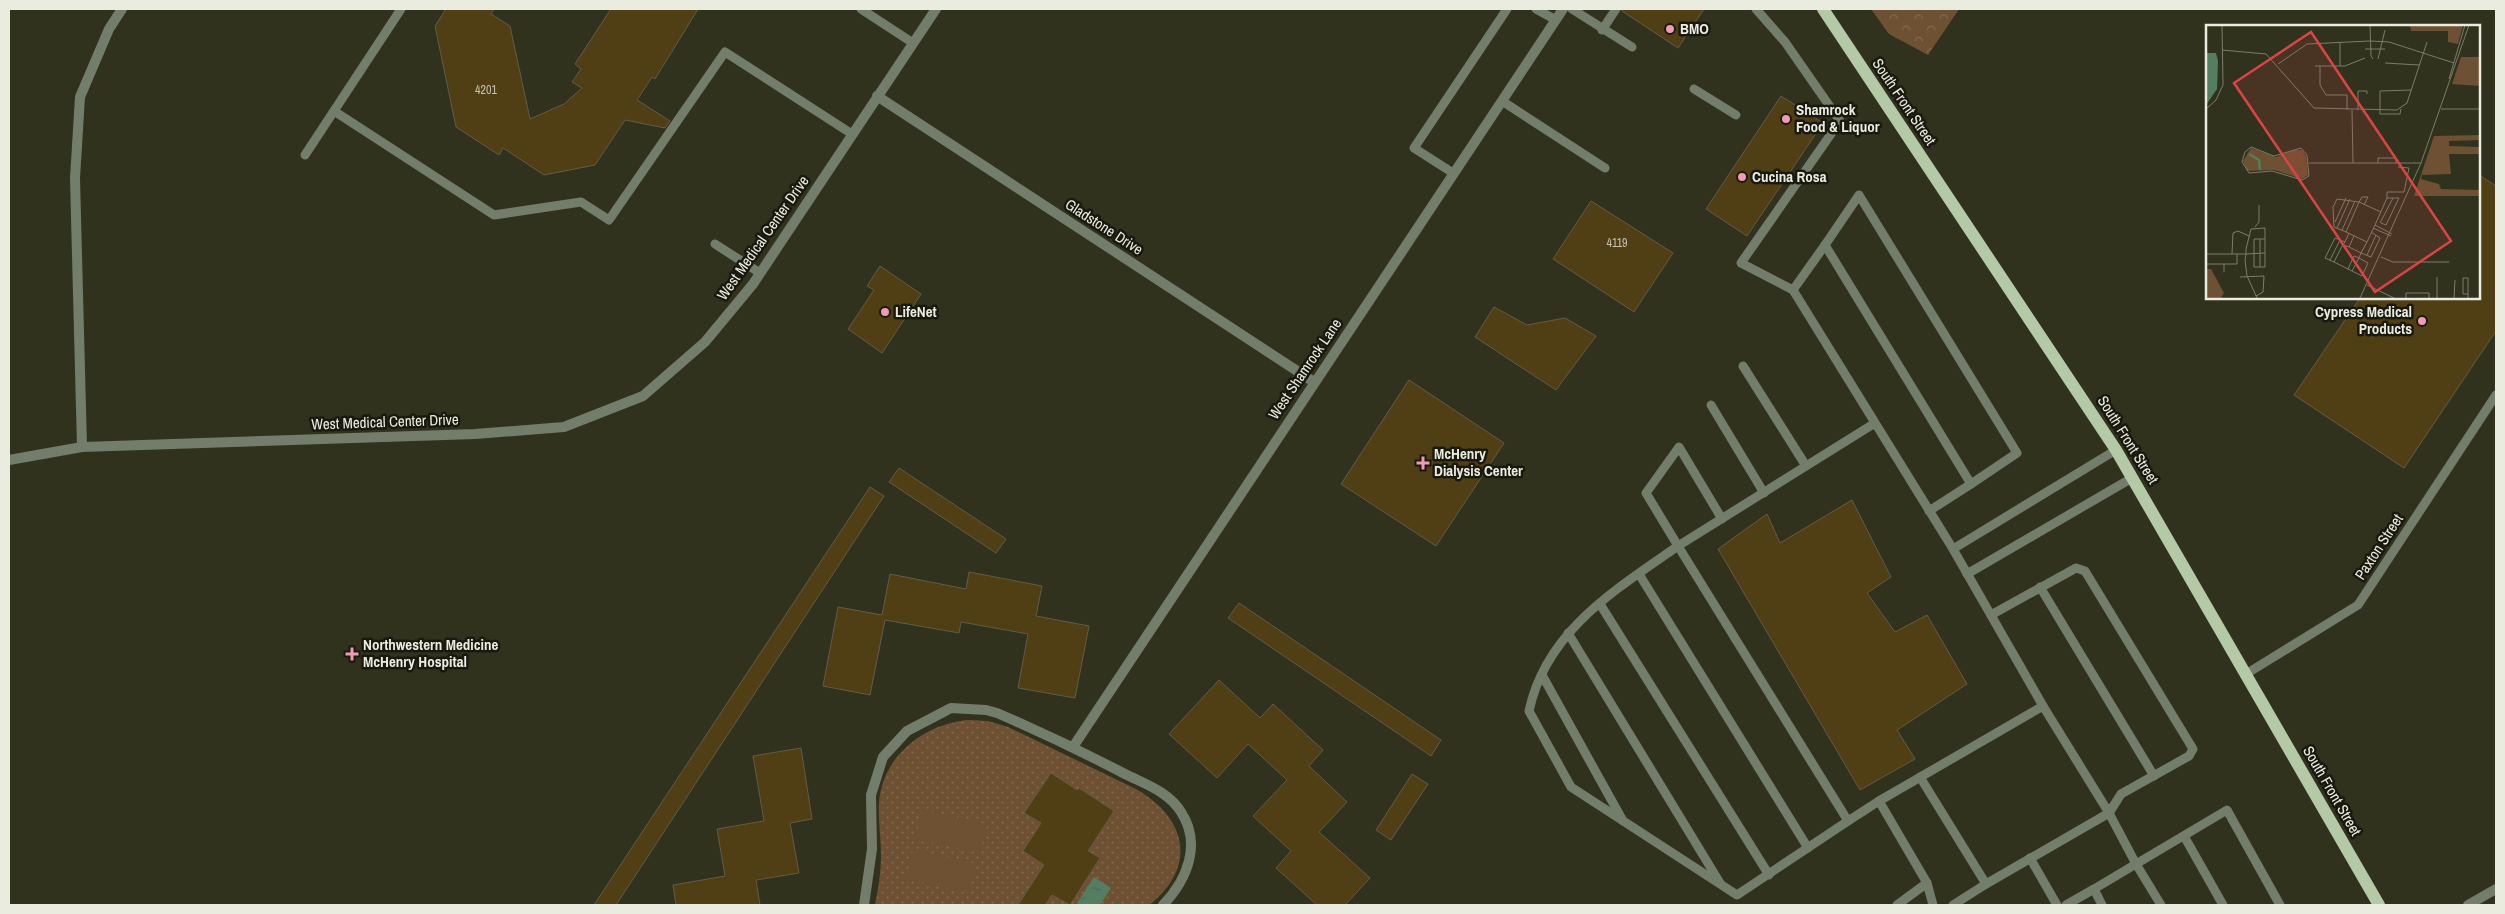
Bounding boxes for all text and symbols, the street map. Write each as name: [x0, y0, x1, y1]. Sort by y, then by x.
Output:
place label: BMO: [1680, 18, 1709, 39]
marker: BMO: [1664, 23, 1676, 35]
inset map: [2206, 25, 2480, 299]
street label: South Front Street: [1868, 54, 1942, 150]
house number: 4201: [475, 82, 497, 98]
place label: Shamrock Food & Liquor: [1796, 99, 1880, 137]
marker: Shamrock Food & Liquor: [1780, 113, 1792, 125]
place label: Cucina Rosa: [1752, 166, 1827, 187]
street label: West Medical Center Drive: [712, 171, 814, 304]
marker: Cucina Rosa: [1736, 171, 1748, 183]
street label: Gladstone Drive: [1061, 194, 1147, 260]
house number: 4119: [1606, 235, 1628, 251]
place label: LifeNet: [895, 301, 937, 322]
place label: Cypress Medical Products: [2315, 301, 2412, 339]
marker: LifeNet: [879, 306, 891, 318]
street label: West Shamrock Lane: [1263, 314, 1346, 423]
marker: Cypress Medical Products: [2416, 315, 2428, 327]
street label: South Front Street: [2093, 392, 2164, 488]
street label: West Medical Center Drive: [311, 408, 459, 435]
place label: McHenry Dialysis Center: [1434, 443, 1523, 481]
marker: McHenry Dialysis Center: [1416, 456, 1430, 470]
street label: Paxton Street: [2349, 509, 2408, 584]
place label: Northwestern Medicine McHenry Hospital: [363, 634, 498, 672]
marker: Northwestern Medicine McHenry Hospital: [345, 647, 359, 661]
street label: South Front Street: [2298, 742, 2367, 840]

